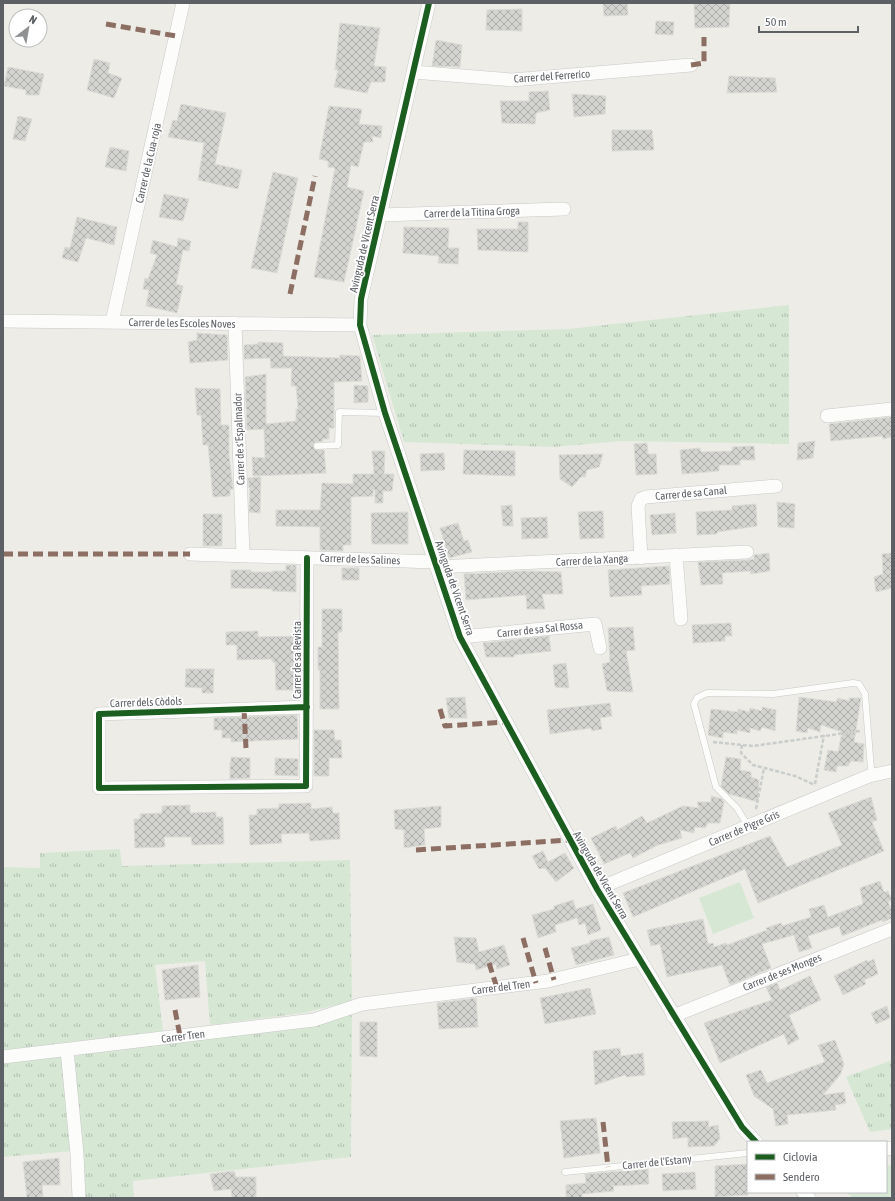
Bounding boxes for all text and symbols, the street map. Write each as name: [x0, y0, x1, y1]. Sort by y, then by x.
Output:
north arrow: [8, 8, 48, 48]
scale bar: [759, 8, 858, 34]
text: N: [27, 13, 39, 26]
text: 50 m: [765, 15, 787, 29]
street label: Carrer del Ferrerico: [513, 67, 591, 85]
street label: Carrer de la Cua-roja: [133, 122, 163, 204]
street label: Avinguda de Vicent Serra: [347, 194, 381, 294]
street label: Carrer de la Titina Groga: [424, 204, 520, 220]
street label: Carrer de les Escoles Noves: [128, 316, 236, 330]
street label: Carrer de s'Espalmador: [231, 392, 247, 485]
street label: Carrer de sa Canal: [655, 484, 727, 502]
street label: Avinguda de Vicent Serra: [433, 539, 477, 637]
street label: Carrer de les Salines: [320, 552, 401, 566]
street label: Carrer de la Xanga: [555, 552, 629, 568]
street label: Carrer de sa Sal Rossa: [496, 619, 584, 639]
street label: Carrer de sa Revista: [291, 621, 303, 699]
street label: Carrer dels Còdols: [110, 695, 182, 709]
street label: Carrer de Pigre Gris: [707, 808, 781, 848]
street label: Avinguda de Vicent Serra: [571, 829, 631, 921]
street label: Carrer de ses Monges: [741, 951, 823, 993]
street label: Carrer del Tren: [471, 977, 531, 997]
street label: Carrer Tren: [160, 1027, 206, 1045]
legend: [747, 1141, 887, 1193]
text: Ciclovía: [783, 1150, 817, 1164]
street label: Carrer de l'Estany: [622, 1152, 693, 1172]
text: Sendero: [783, 1170, 820, 1184]

